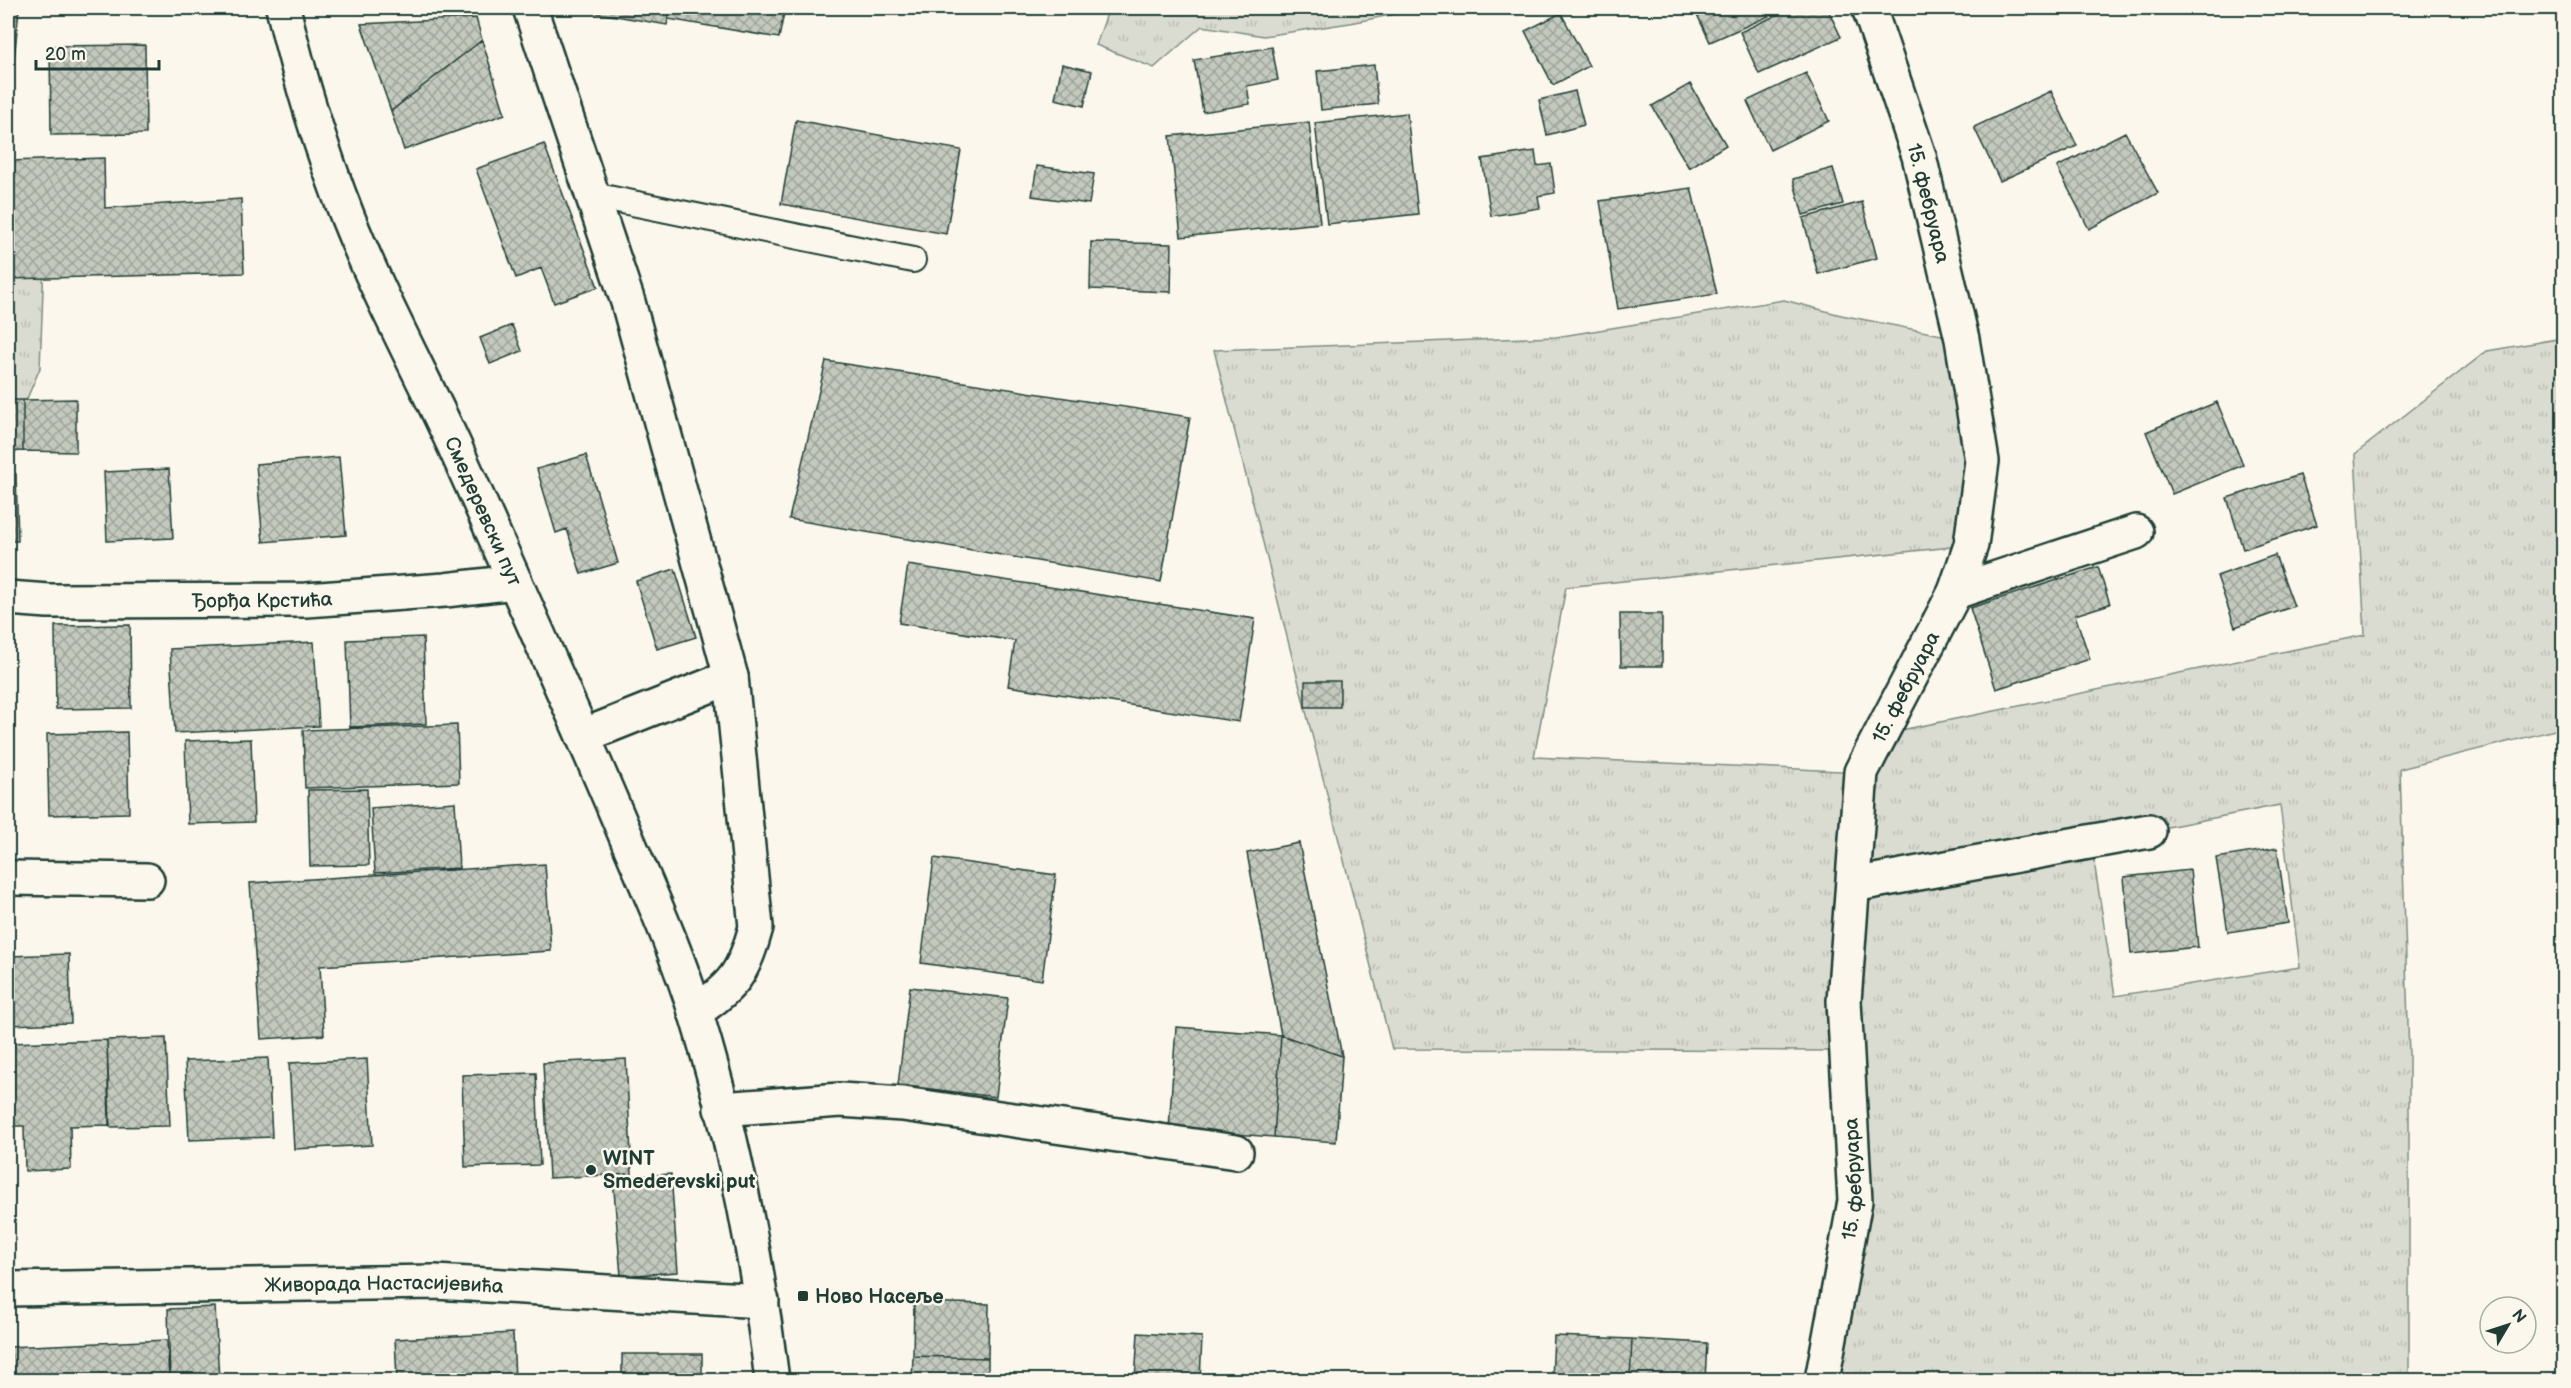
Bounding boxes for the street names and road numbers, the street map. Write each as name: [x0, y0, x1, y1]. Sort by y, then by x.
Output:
street label: 15. фебруара: [1902, 141, 1955, 266]
street label: Смедеревски пут: [439, 433, 527, 591]
street label: Ђорђа Крстића: [191, 587, 333, 613]
street label: 15. фебруара: [1867, 627, 1945, 747]
street label: 15. фебруара: [1837, 1117, 1869, 1242]
street label: Живорада Настасијевића: [264, 1271, 504, 1299]

